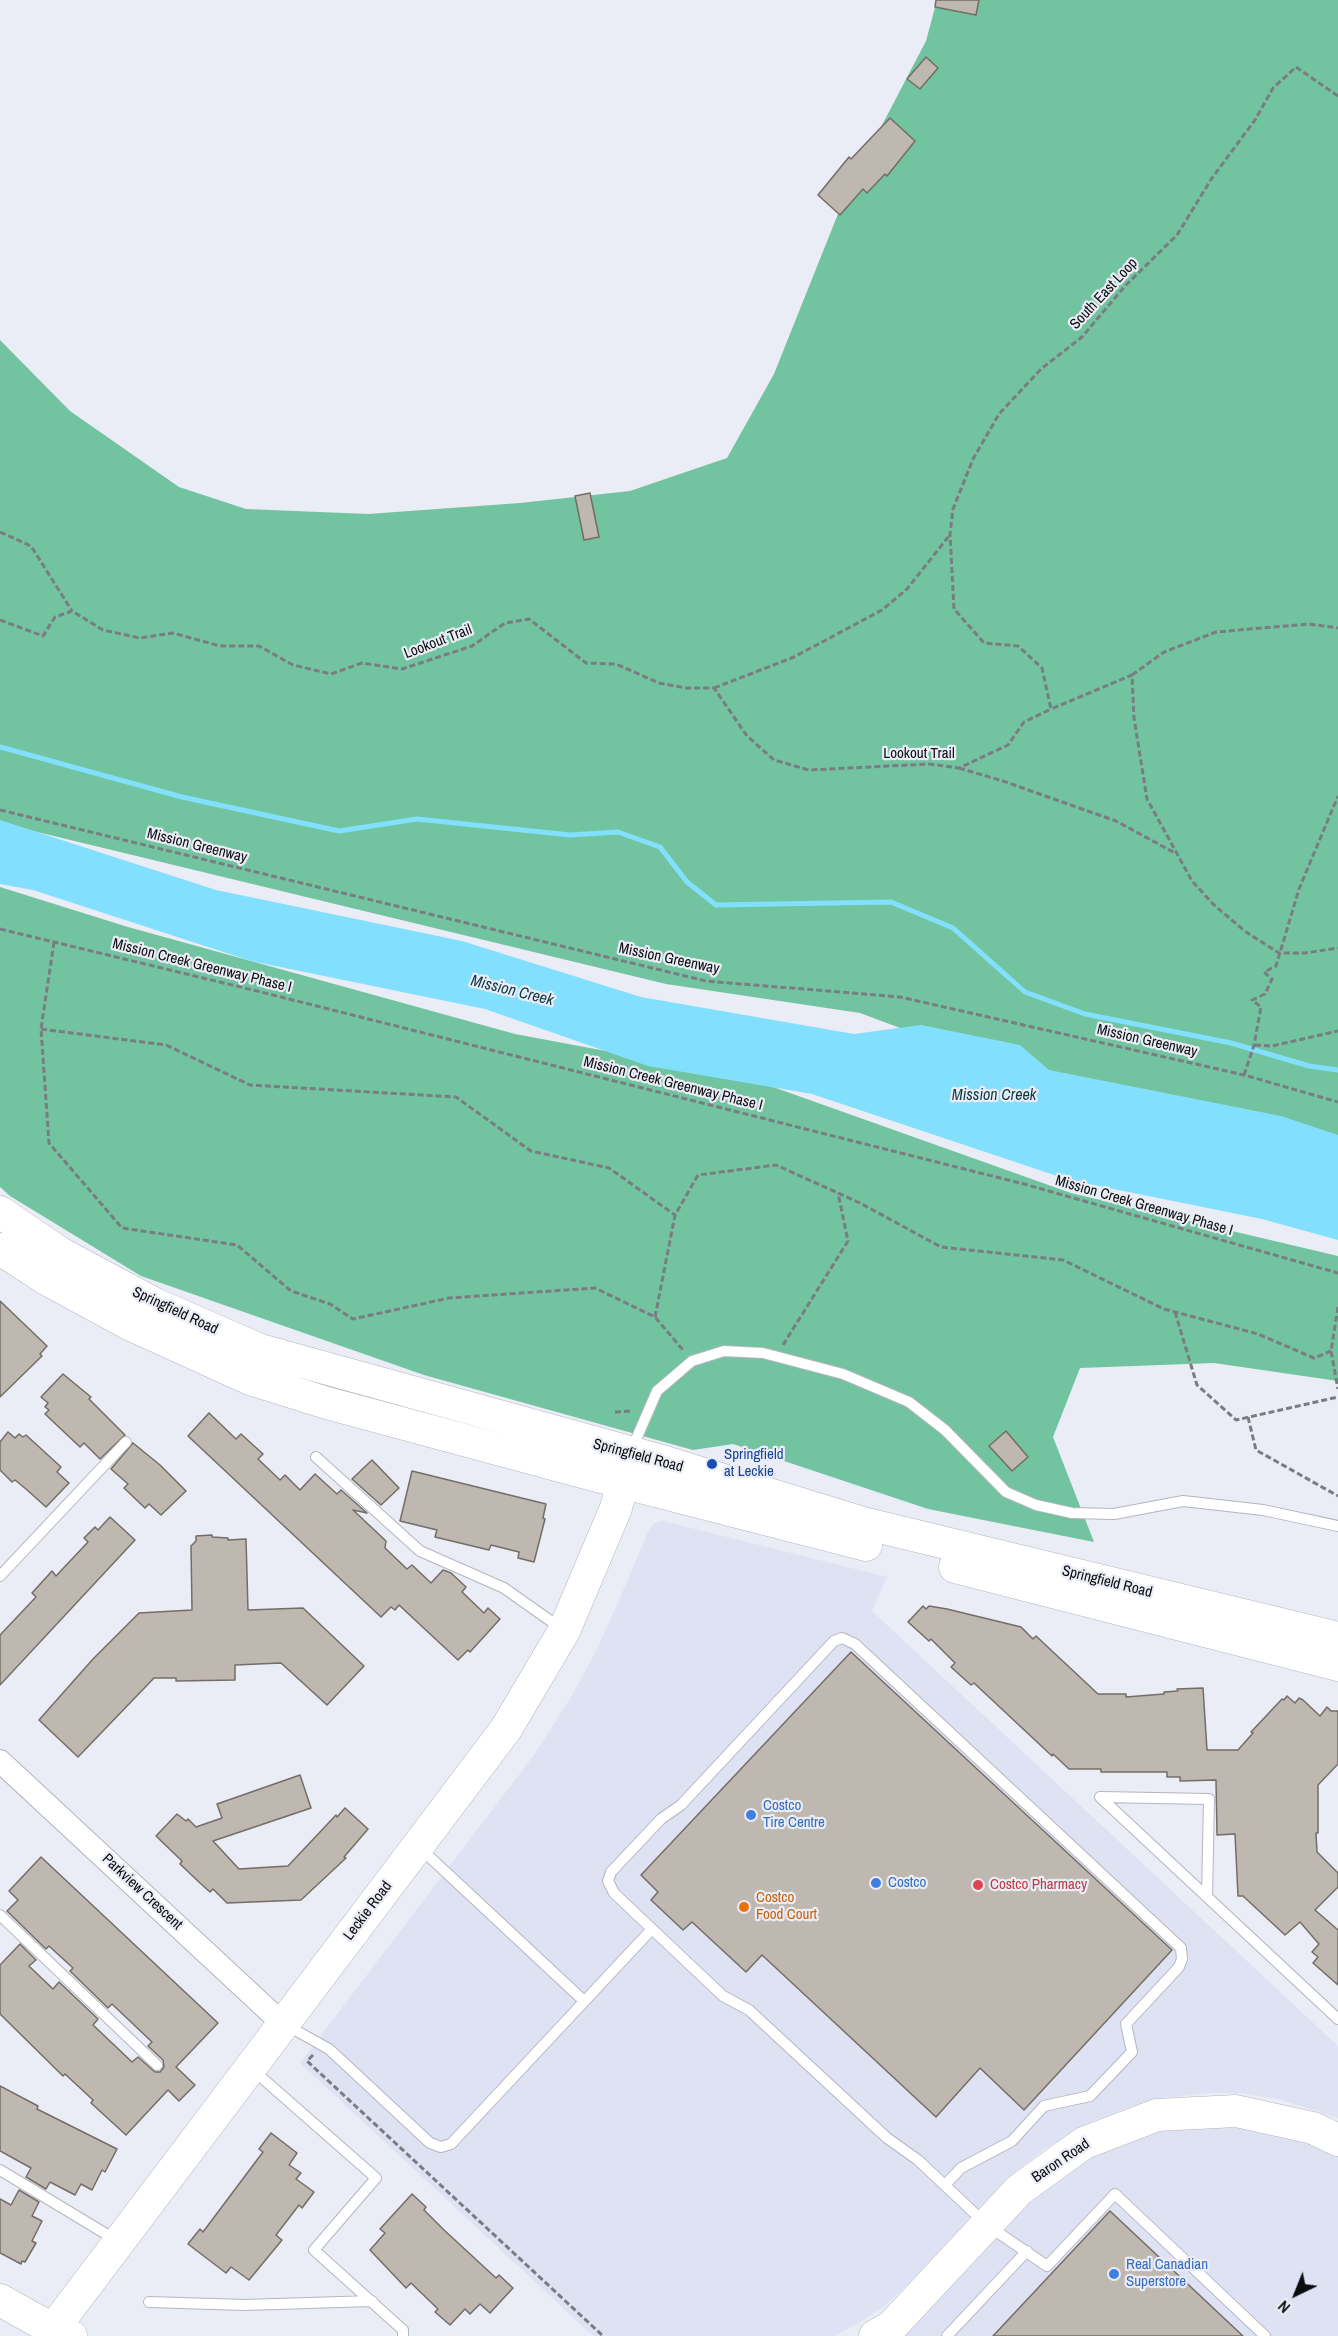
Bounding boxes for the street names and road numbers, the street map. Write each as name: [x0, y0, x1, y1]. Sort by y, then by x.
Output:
street label: South East Loop: [1066, 255, 1142, 333]
street label: Lookout Trail: [401, 621, 475, 663]
street label: Lookout Trail: [883, 745, 955, 763]
street label: Mission Greenway: [145, 825, 249, 867]
street label: Mission Creek Greenway Phase I: [111, 935, 293, 997]
street label: Mission Greenway: [617, 940, 721, 978]
street label: Mission Greenway: [1095, 1021, 1199, 1061]
street label: Mission Creek Greenway Phase I: [582, 1053, 764, 1115]
street label: Mission Creek Greenway Phase I: [1053, 1172, 1235, 1240]
street label: Springfield Road: [129, 1283, 221, 1339]
street label: Springfield Road: [591, 1435, 685, 1477]
street label: Springfield Road: [1060, 1562, 1154, 1602]
street label: Parkview Crescent: [98, 1850, 186, 1934]
street label: Leckie Road: [340, 1878, 396, 1944]
street label: Baron Road: [1029, 2135, 1093, 2187]

